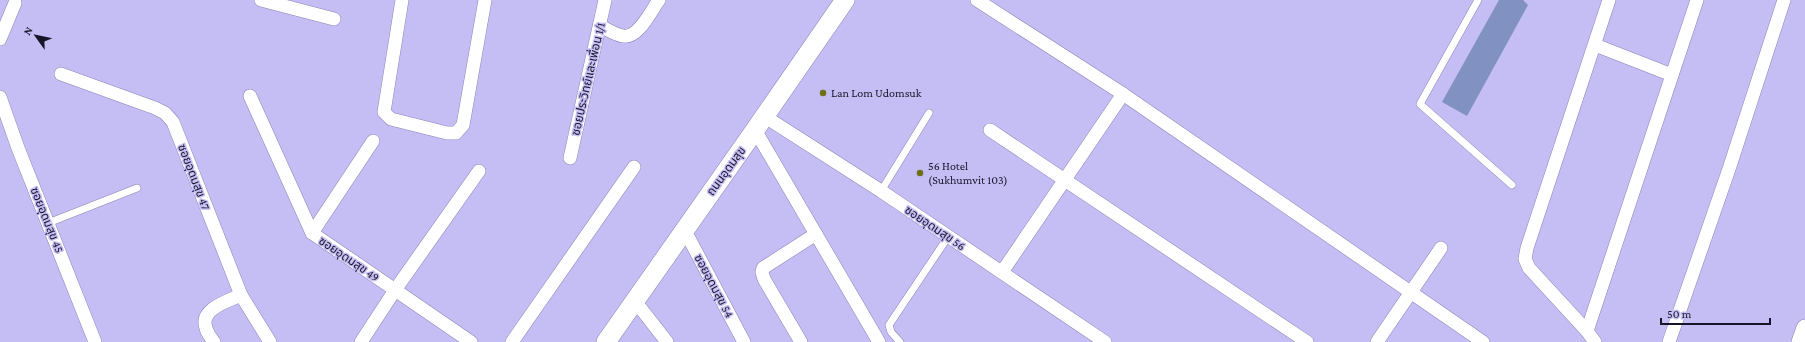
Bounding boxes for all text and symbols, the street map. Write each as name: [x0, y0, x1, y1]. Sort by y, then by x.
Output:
north arrow: [16, 16, 56, 56]
street label: ซอยประวิทย์และเพื่อน 1/1: [566, 21, 608, 137]
text: N: [21, 24, 35, 37]
place label: Lan Lom Udomsuk: [831, 86, 922, 100]
marker: Lan Lom Udomsuk: [818, 88, 828, 98]
street label: ซอยอุดมสุข 47: [175, 142, 213, 212]
street label: ถนนอุดมสุข: [704, 144, 748, 198]
place label: 56 Hotel (Sukhumvit 103): [928, 159, 1008, 187]
marker: 56 Hotel (Sukhumvit 103): [915, 168, 925, 178]
street label: ซอยอุดมสุข 45: [27, 185, 67, 255]
street label: ซอยอุดมสุข 56: [902, 203, 968, 253]
street label: ซอยอุดมสุข 49: [316, 234, 382, 284]
street label: ซอยอุดมสุข 54: [691, 252, 737, 320]
scale bar: [1661, 300, 1770, 326]
text: 50 m: [1667, 307, 1692, 321]

